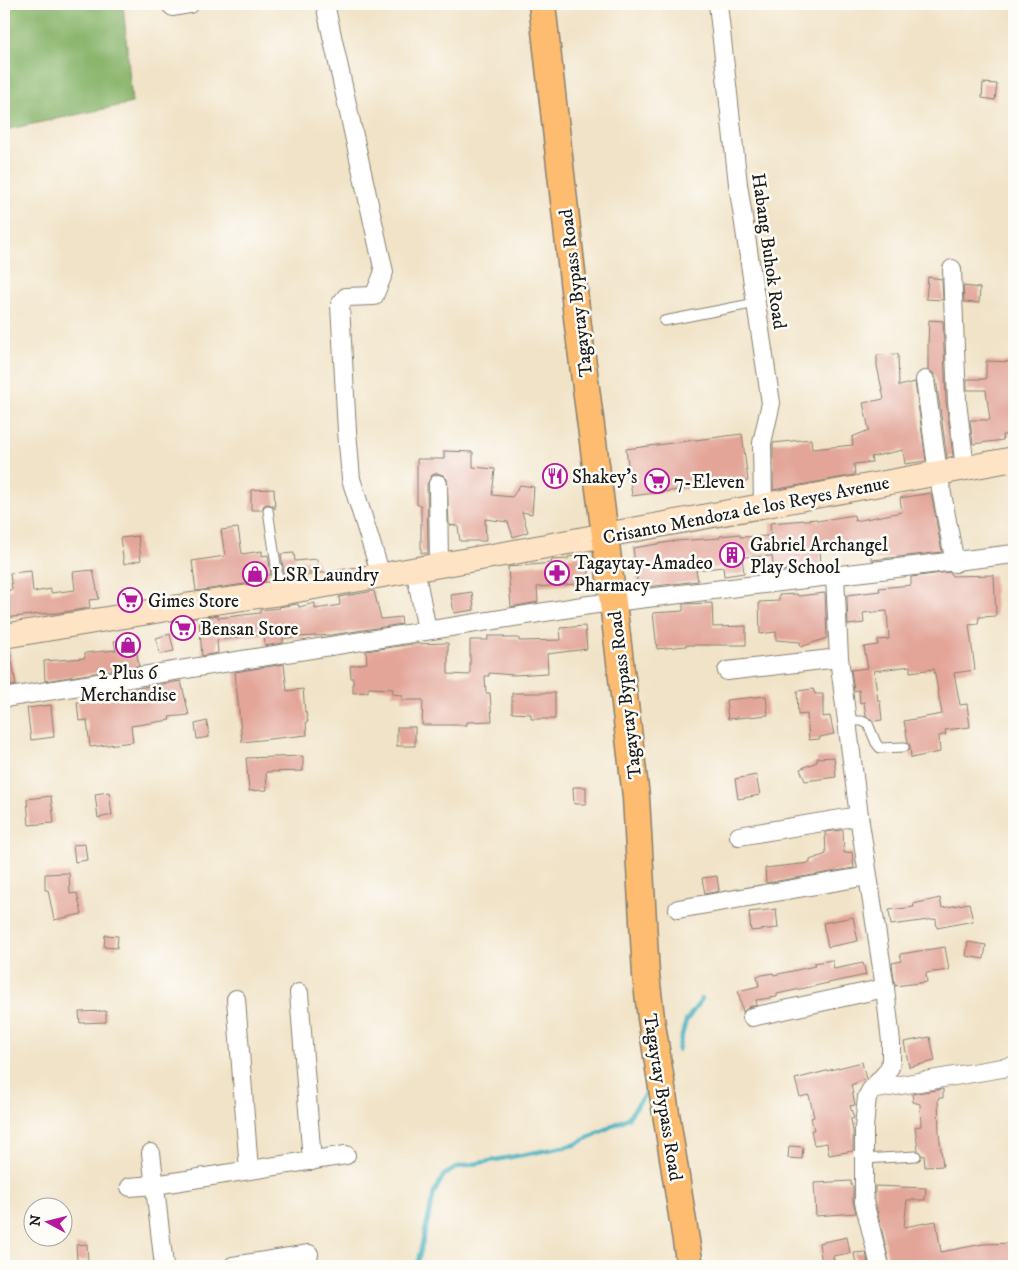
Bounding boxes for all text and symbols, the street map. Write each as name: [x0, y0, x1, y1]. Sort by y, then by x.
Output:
street label: Habang Buhok Road: [746, 172, 791, 331]
street label: Tagaytay Bypass Road: [555, 207, 598, 378]
restaurant icon: Shakey's: [542, 463, 568, 489]
place label: Shakey's: [572, 466, 637, 489]
supermarket icon: 7-Eleven: [644, 468, 670, 494]
street label: Crisanto Mendoza de los Reyes Avenue: [601, 471, 892, 550]
place label: 7-Eleven: [674, 471, 745, 494]
place label: Gabriel Archangel Play School: [750, 534, 888, 579]
building icon: Gabriel Archangel Play School: [719, 542, 745, 568]
place label: Tagaytay-Amadeo Pharmacy: [574, 552, 713, 597]
pharmacy icon: Tagaytay-Amadeo Pharmacy: [544, 560, 570, 586]
shop icon: LSR Laundry: [242, 561, 268, 587]
place label: LSR Laundry: [272, 564, 380, 587]
supermarket icon: Gimes Store: [117, 587, 143, 613]
place label: Gimes Store: [148, 590, 239, 613]
street label: Tagaytay Bypass Road: [604, 609, 647, 780]
supermarket icon: Bensan Store: [170, 615, 196, 641]
place label: Bensan Store: [200, 618, 299, 641]
shop icon: 2 Plus 6 Merchandise: [115, 632, 141, 658]
place label: 2 Plus 6 Merchandise: [80, 662, 176, 707]
street label: Tagaytay Bypass Road: [638, 1012, 687, 1183]
north arrow: [22, 1198, 72, 1248]
text: N: [26, 1213, 46, 1227]

